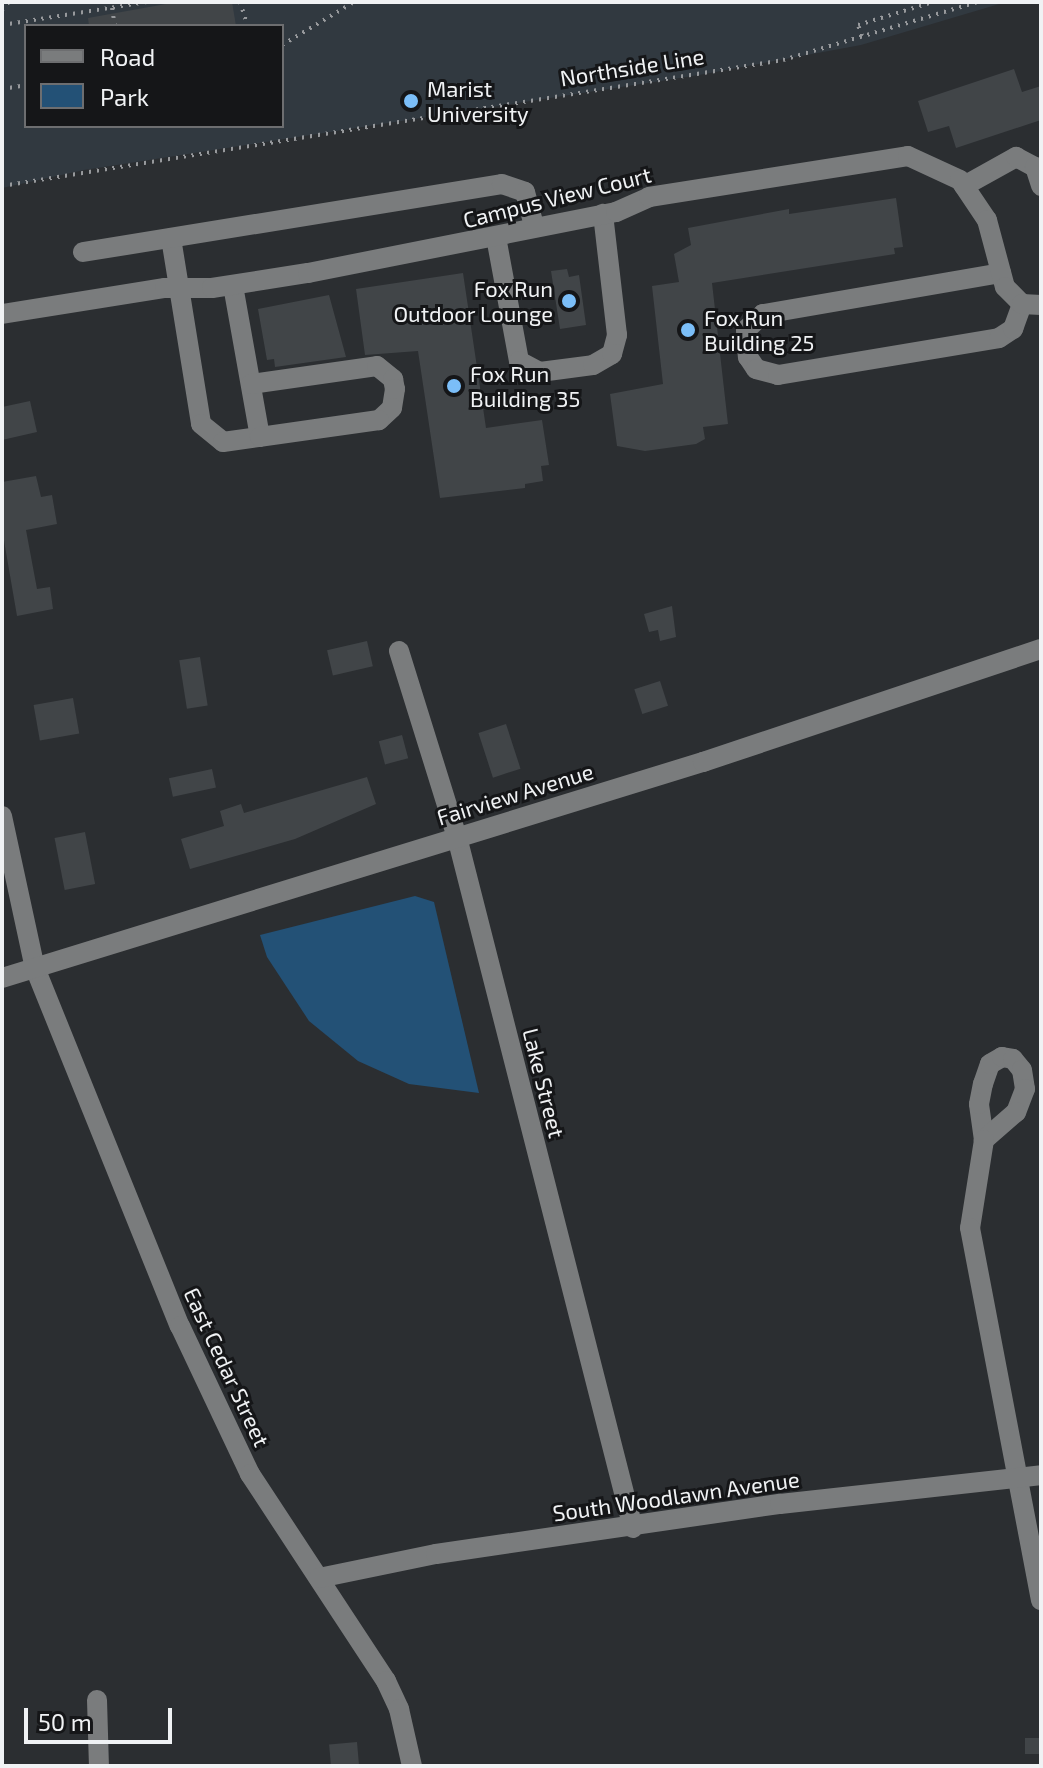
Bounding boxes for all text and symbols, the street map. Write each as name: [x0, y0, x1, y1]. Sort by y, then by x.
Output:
legend: [24, 24, 284, 128]
text: Road: [100, 42, 155, 71]
street label: Northside Line: [558, 43, 706, 91]
place label: Marist University: [427, 75, 529, 126]
text: Park: [100, 82, 149, 111]
marker: Marist University: [402, 92, 420, 110]
street label: Campus View Court: [460, 161, 654, 233]
place label: Fox Run Outdoor Lounge: [393, 275, 553, 326]
marker: Fox Run Outdoor Lounge: [560, 292, 578, 310]
place label: Fox Run Building 25: [704, 304, 814, 356]
marker: Fox Run Building 25: [679, 321, 697, 339]
place label: Fox Run Building 35: [470, 360, 580, 412]
marker: Fox Run Building 35: [445, 377, 463, 395]
street label: Fairview Avenue: [433, 757, 597, 831]
street label: Lake Street: [518, 1025, 570, 1141]
street label: East Cedar Street: [179, 1283, 275, 1451]
street label: South Woodlawn Avenue: [551, 1466, 801, 1526]
scale bar: [28, 1692, 176, 1742]
text: 50 m: [38, 1707, 92, 1736]

